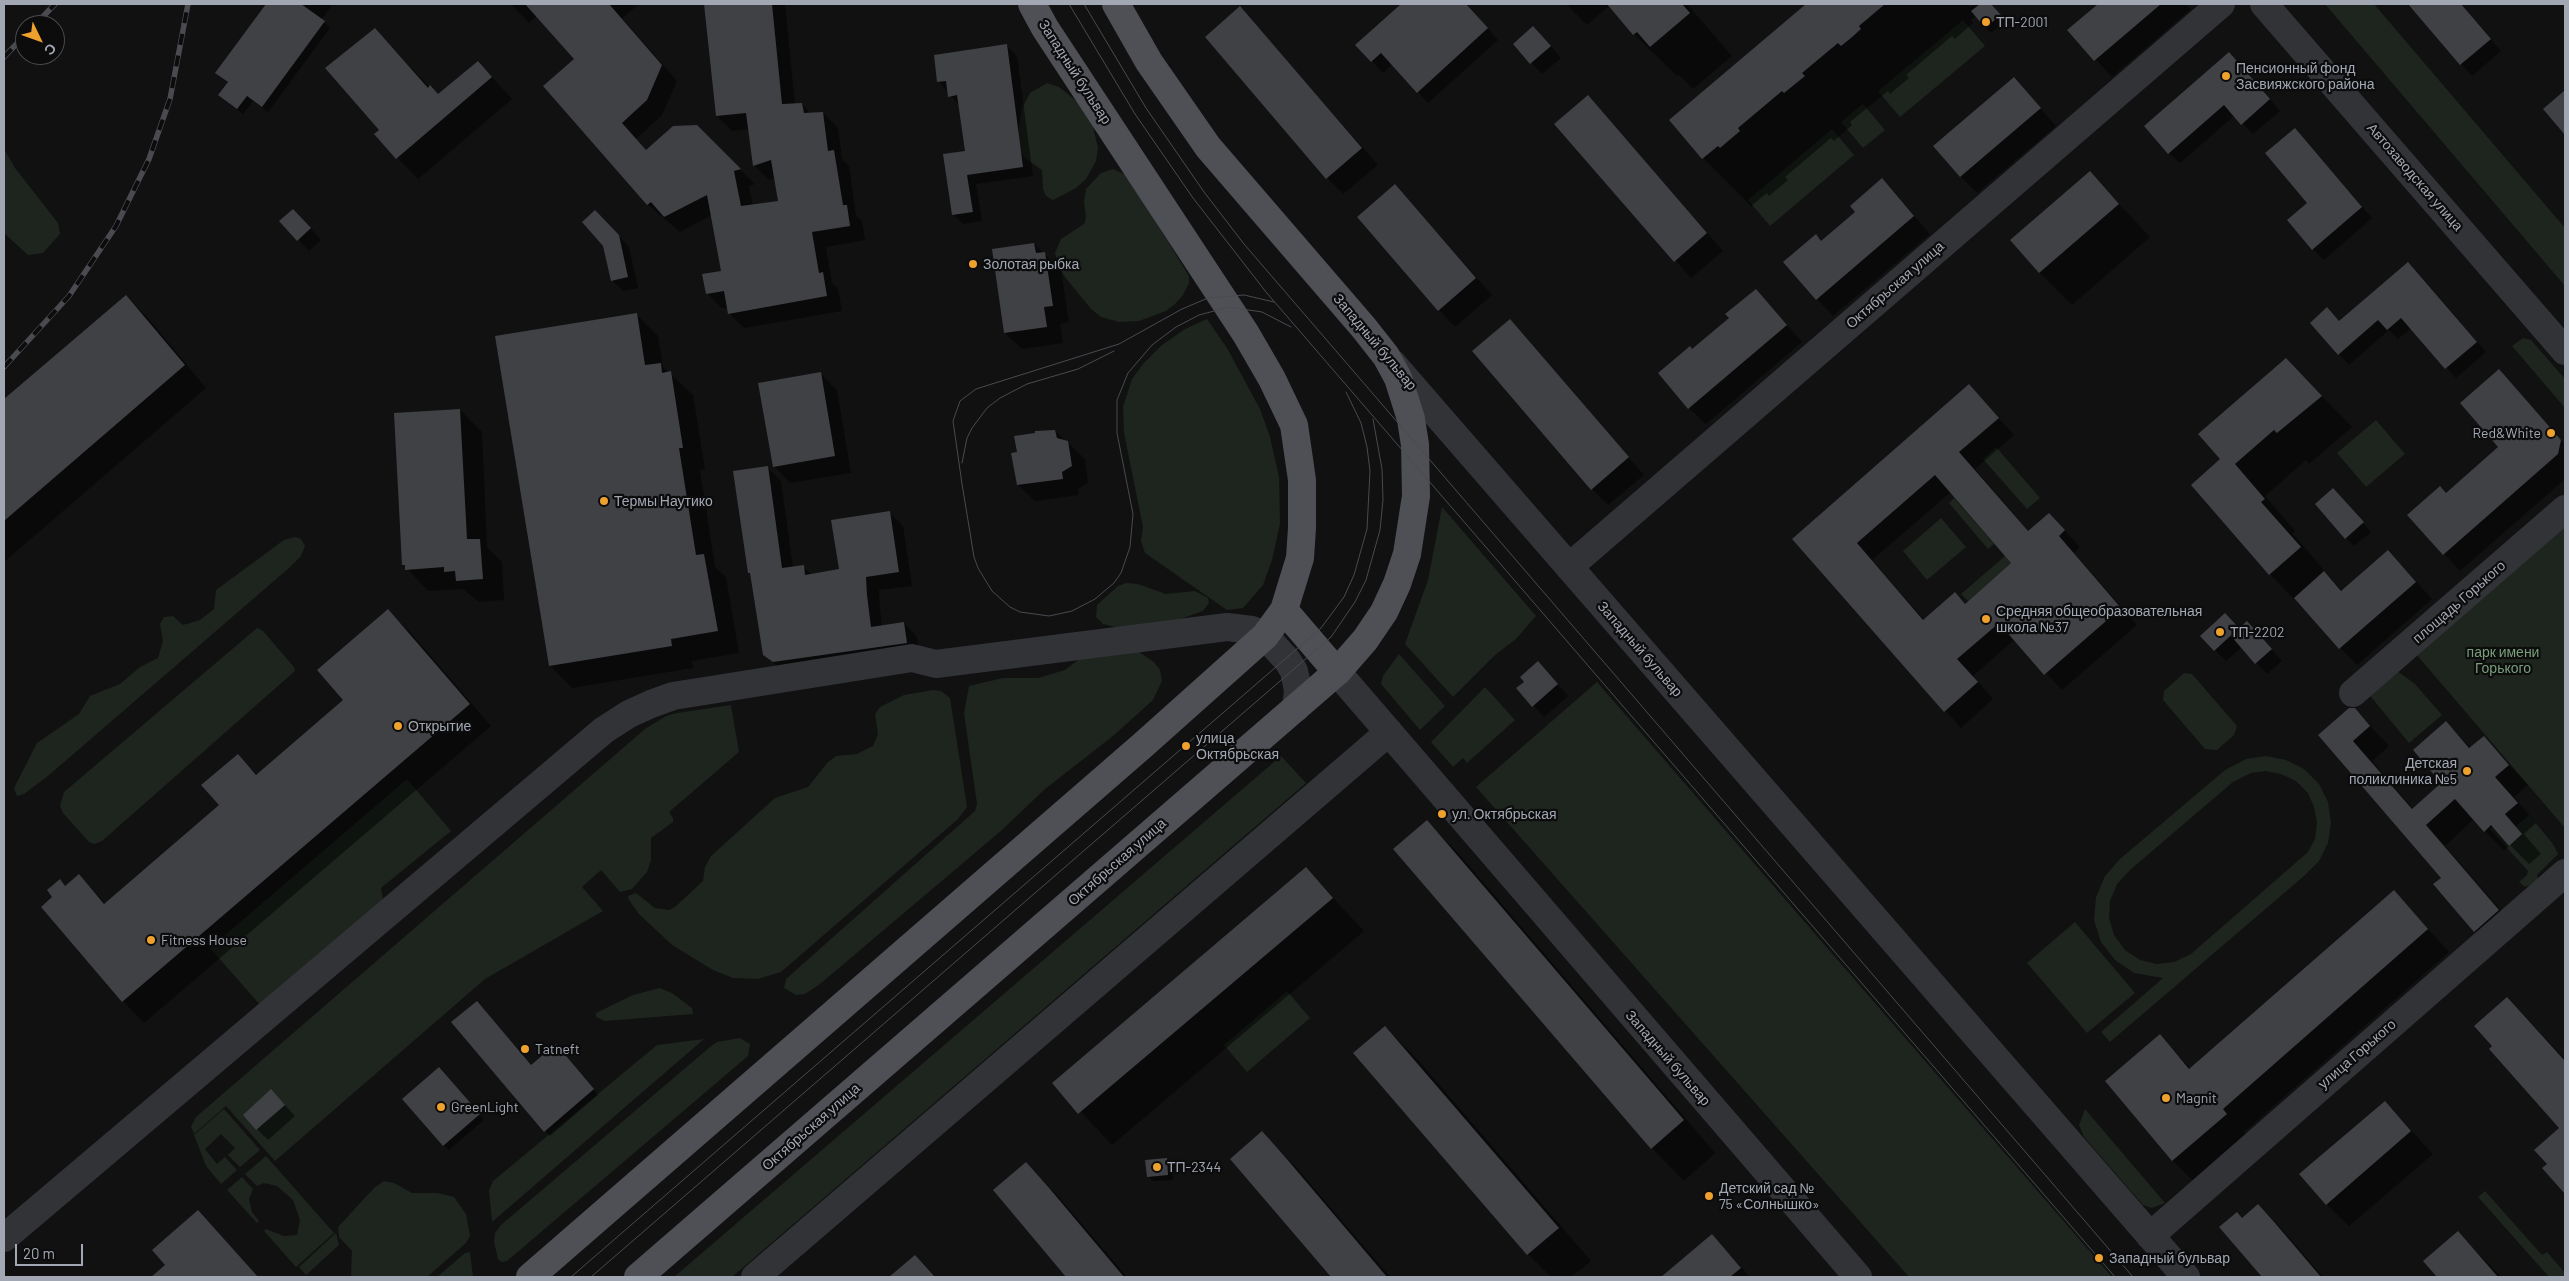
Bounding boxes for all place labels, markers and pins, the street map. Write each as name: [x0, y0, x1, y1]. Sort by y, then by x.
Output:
place label: ТП-2001: [1996, 14, 2048, 30]
marker: ТП-2001: [1980, 16, 1992, 28]
place label: Пенсионный фонд Засвияжского района: [2236, 60, 2375, 92]
marker: Пенсионный фонд Засвияжского района: [2220, 70, 2232, 82]
place label: Золотая рыбка: [983, 256, 1079, 272]
marker: Золотая рыбка: [967, 258, 979, 270]
place label: Red&White: [2472, 425, 2541, 441]
marker: Red&White: [2545, 427, 2557, 439]
place label: Термы Наутико: [614, 493, 713, 509]
marker: Термы Наутико: [598, 495, 610, 507]
place label: Средняя общеобразовательная школа №37: [1996, 603, 2202, 636]
marker: Средняя общеобразовательная школа №37: [1980, 613, 1992, 625]
place label: ТП-2202: [2230, 624, 2285, 640]
marker: ТП-2202: [2214, 626, 2226, 638]
place label: Открытие: [408, 718, 471, 734]
marker: Открытие: [392, 720, 404, 732]
place label: улица Октябрьская: [1196, 730, 1279, 762]
marker: улица Октябрьская: [1180, 740, 1192, 752]
place label: Детская поликлиника №5: [2349, 755, 2457, 788]
marker: Детская поликлиника №5: [2461, 765, 2473, 777]
place label: ул. Октябрьская: [1452, 806, 1557, 822]
marker: ул. Октябрьская: [1436, 808, 1448, 820]
place label: Fitness House: [161, 932, 247, 948]
marker: Fitness House: [145, 934, 157, 946]
place label: Tatneft: [535, 1041, 580, 1057]
marker: Tatneft: [519, 1043, 531, 1055]
place label: Magnit: [2176, 1090, 2217, 1106]
marker: Magnit: [2160, 1092, 2172, 1104]
place label: GreenLight: [451, 1099, 519, 1115]
marker: GreenLight: [435, 1101, 447, 1113]
place label: ТП-2344: [1167, 1159, 1221, 1175]
marker: ТП-2344: [1151, 1161, 1163, 1173]
place label: Детский сад № 75 «Солнышко»: [1719, 1180, 1820, 1212]
marker: Детский сад № 75 «Солнышко»: [1703, 1190, 1715, 1202]
place label: Западный бульвар: [2109, 1250, 2230, 1266]
marker: Западный бульвар: [2093, 1252, 2105, 1264]

